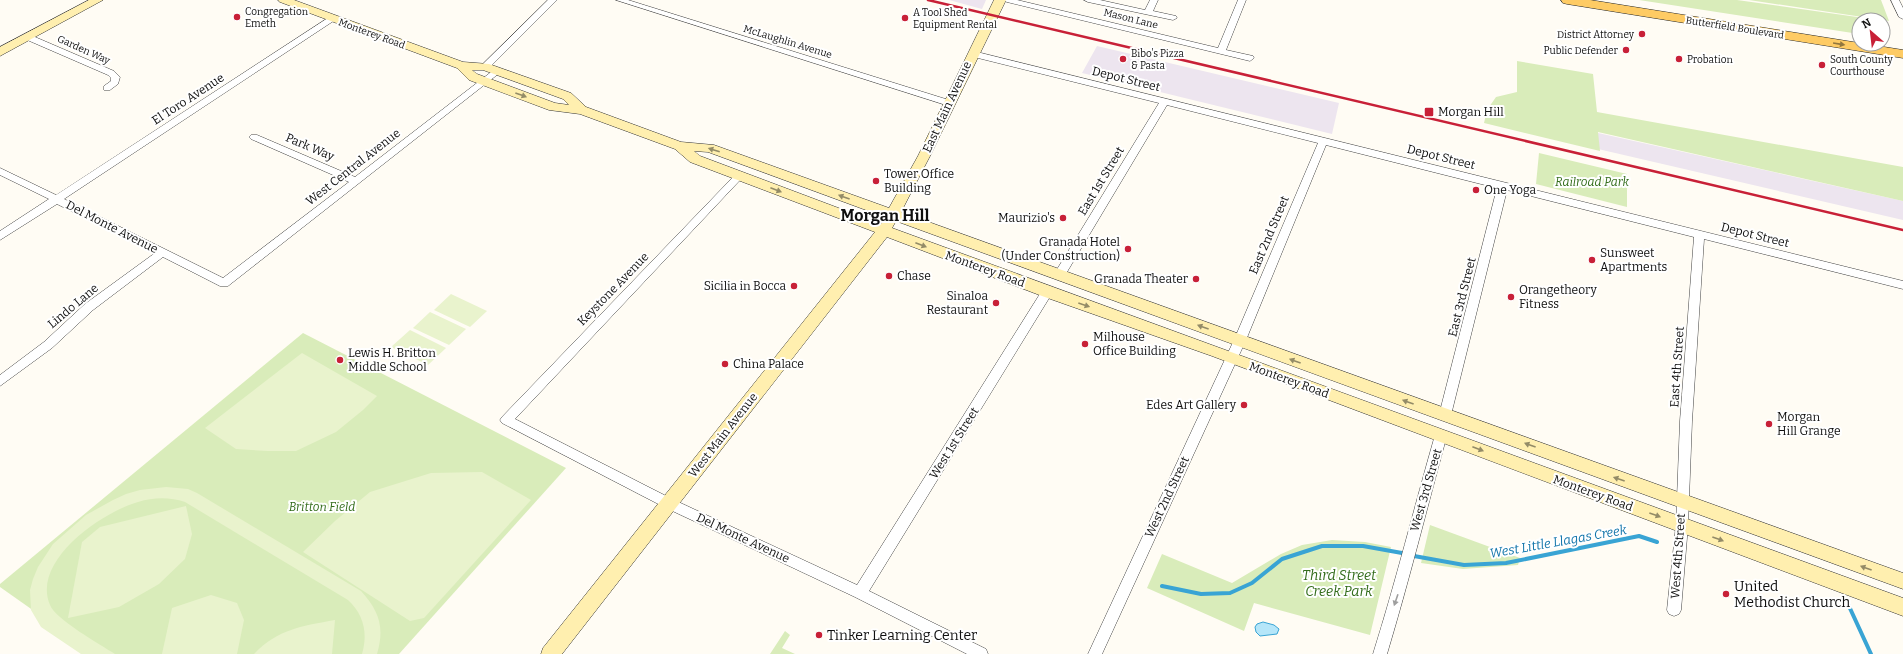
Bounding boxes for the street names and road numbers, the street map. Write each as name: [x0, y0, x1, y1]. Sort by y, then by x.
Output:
street label: Mason Lane: [1102, 6, 1159, 32]
street label: Butterfield Boulevard: [1685, 14, 1785, 42]
street label: Monterey Road: [337, 16, 407, 52]
street label: McLaughlin Avenue: [742, 23, 833, 61]
street label: Garden Way: [55, 33, 112, 67]
street label: East Main Avenue: [920, 59, 974, 155]
street label: Depot Street: [1090, 64, 1162, 94]
street label: El Toro Avenue: [149, 70, 227, 128]
street label: West Central Avenue: [303, 126, 403, 208]
street label: Park Way: [284, 130, 337, 164]
street label: Depot Street: [1405, 142, 1477, 172]
street label: East 1st Street: [1075, 144, 1127, 218]
street label: East 2nd Street: [1246, 193, 1292, 276]
street label: Del Monte Avenue: [64, 198, 160, 256]
street label: Depot Street: [1719, 220, 1791, 250]
street label: Monterey Road: [943, 248, 1027, 290]
street label: Keystone Avenue: [575, 250, 651, 328]
street label: East 3rd Street: [1445, 255, 1479, 338]
street label: Lindo Lane: [45, 281, 101, 331]
street label: East 4th Street: [1667, 325, 1687, 408]
street label: Monterey Road: [1247, 359, 1331, 401]
street label: West Main Avenue: [686, 390, 760, 480]
street label: West 1st Street: [926, 404, 982, 481]
street label: West 3rd Street: [1407, 446, 1445, 533]
street label: West 2nd Street: [1142, 454, 1192, 540]
street label: Monterey Road: [1551, 472, 1635, 514]
street label: Del Monte Avenue: [694, 510, 792, 566]
street label: West 4th Street: [1668, 512, 1688, 599]

